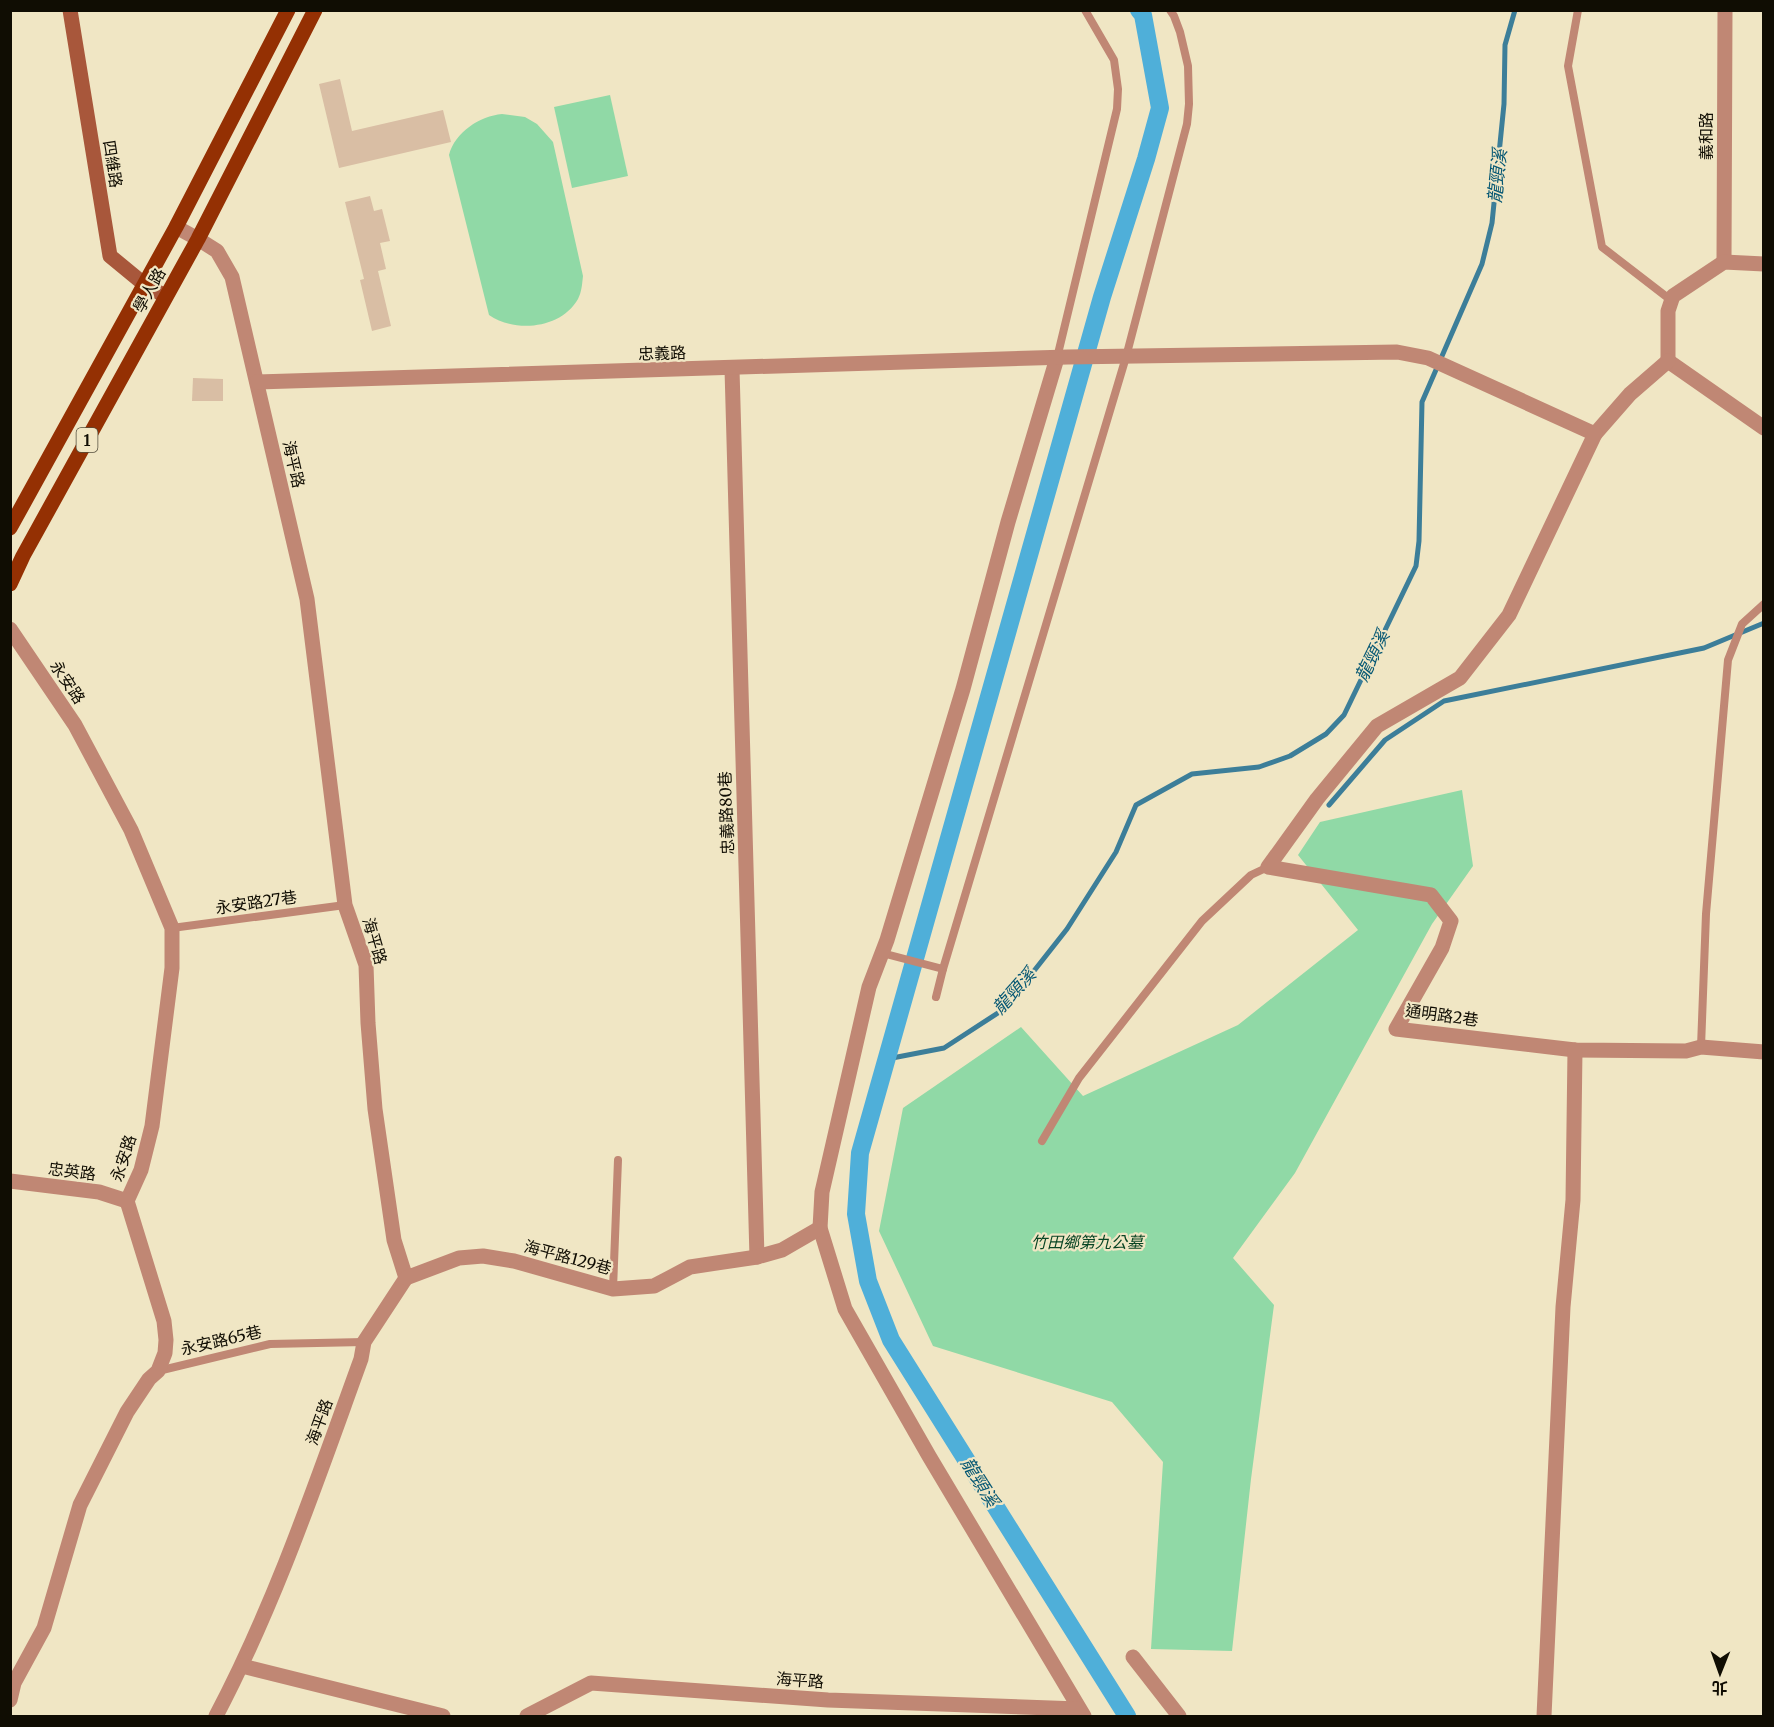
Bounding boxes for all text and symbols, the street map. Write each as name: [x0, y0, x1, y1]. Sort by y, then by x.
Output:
street label: 義和路: [1696, 112, 1716, 160]
street label: 四維路: [99, 139, 127, 189]
water label: 龍頸溪: [1483, 145, 1512, 204]
street label: 學人路: [129, 264, 169, 316]
street label: 忠義路: [638, 342, 686, 364]
road number: 1: [76, 428, 98, 452]
street label: 海平路: [279, 438, 309, 490]
water label: 龍頸溪: [1350, 624, 1395, 685]
street label: 永安路: [46, 657, 90, 707]
street label: 忠義路80巷: [715, 771, 737, 855]
street label: 永安路27巷: [214, 886, 298, 918]
street label: 海平路: [359, 915, 391, 967]
water label: 龍頸溪: [987, 961, 1043, 1019]
street label: 通明路2巷: [1404, 1000, 1480, 1030]
street label: 永安路: [106, 1132, 140, 1184]
street label: 忠英路: [47, 1158, 97, 1184]
park label: 竹田鄉第九公墓: [1031, 1232, 1146, 1252]
street label: 海平路129巷: [522, 1236, 614, 1278]
street label: 永安路65巷: [179, 1321, 263, 1359]
street label: 海平路: [301, 1396, 337, 1448]
water label: 龍頸溪: [956, 1453, 1006, 1514]
north arrow: [1690, 1643, 1750, 1703]
street label: 海平路: [775, 1668, 825, 1692]
text: 北: [1712, 1678, 1728, 1698]

